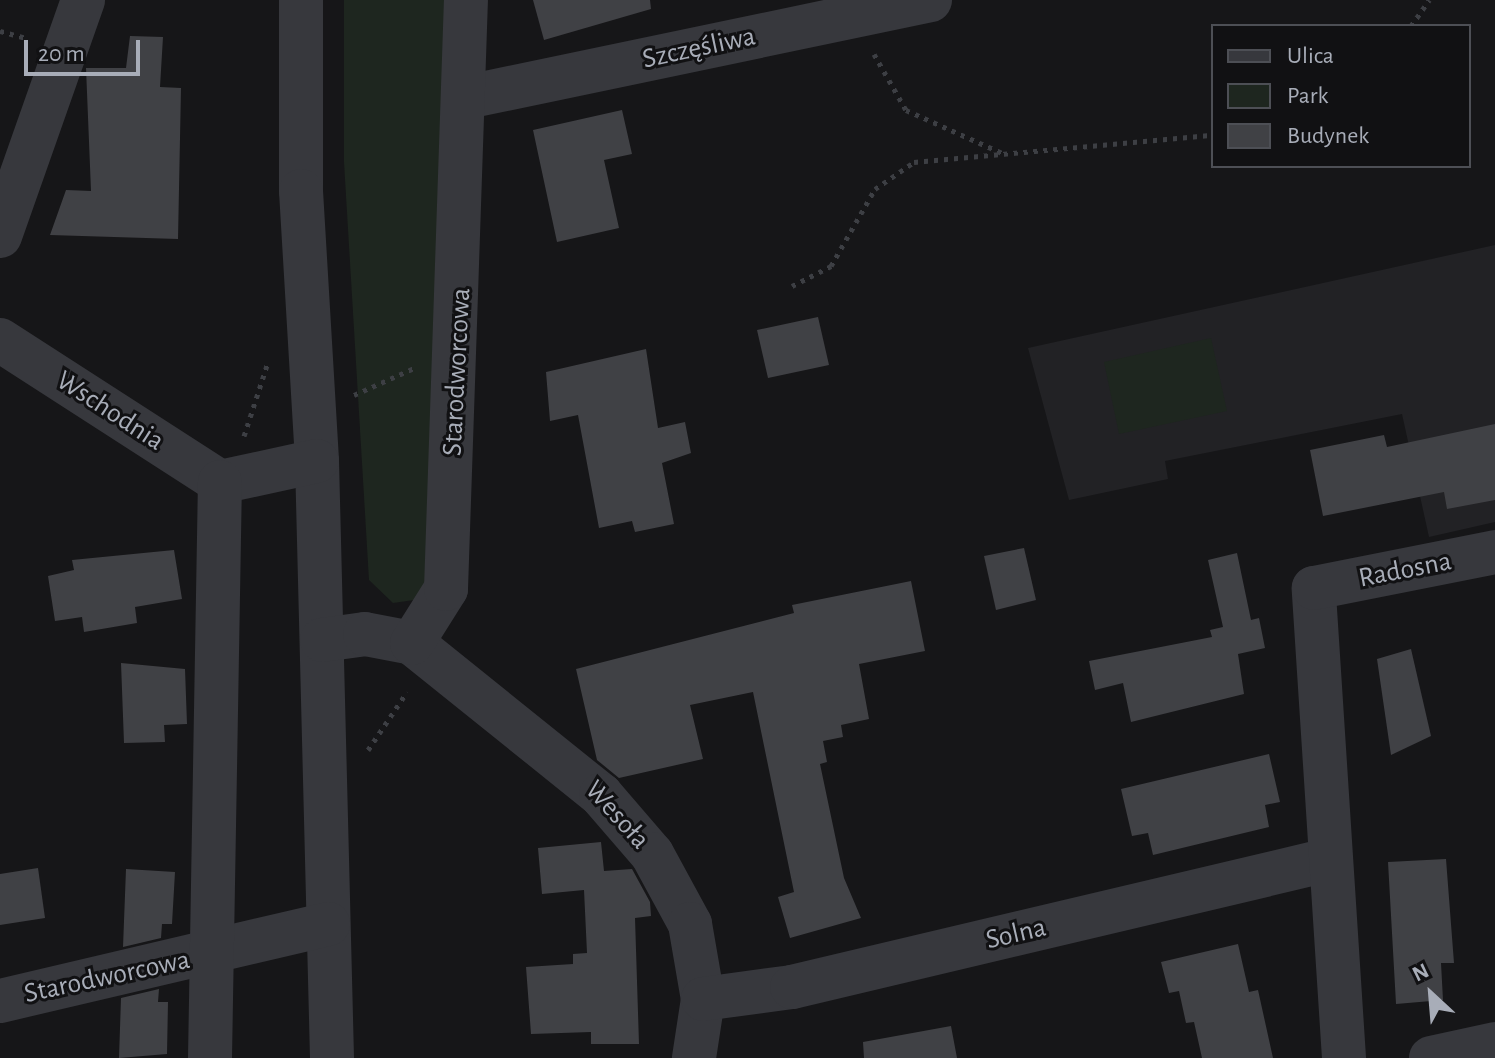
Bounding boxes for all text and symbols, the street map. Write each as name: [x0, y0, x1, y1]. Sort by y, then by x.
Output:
street label: Szczęśliwa: [639, 20, 759, 76]
scale bar: [28, 24, 144, 74]
legend: [1211, 24, 1471, 168]
text: 20 m: [38, 42, 85, 66]
text: Ulica: [1287, 44, 1334, 68]
text: Park: [1287, 84, 1328, 108]
text: Budynek: [1287, 124, 1369, 148]
street label: Starodworcowa: [436, 287, 478, 457]
street label: Wschodnia: [50, 364, 170, 458]
street label: Radosna: [1356, 545, 1454, 595]
street label: Wesoła: [577, 774, 657, 856]
street label: Solna: [983, 911, 1049, 957]
street label: Starodworcowa: [21, 943, 193, 1011]
north arrow: [1391, 954, 1471, 1034]
text: N: [1409, 959, 1432, 986]

